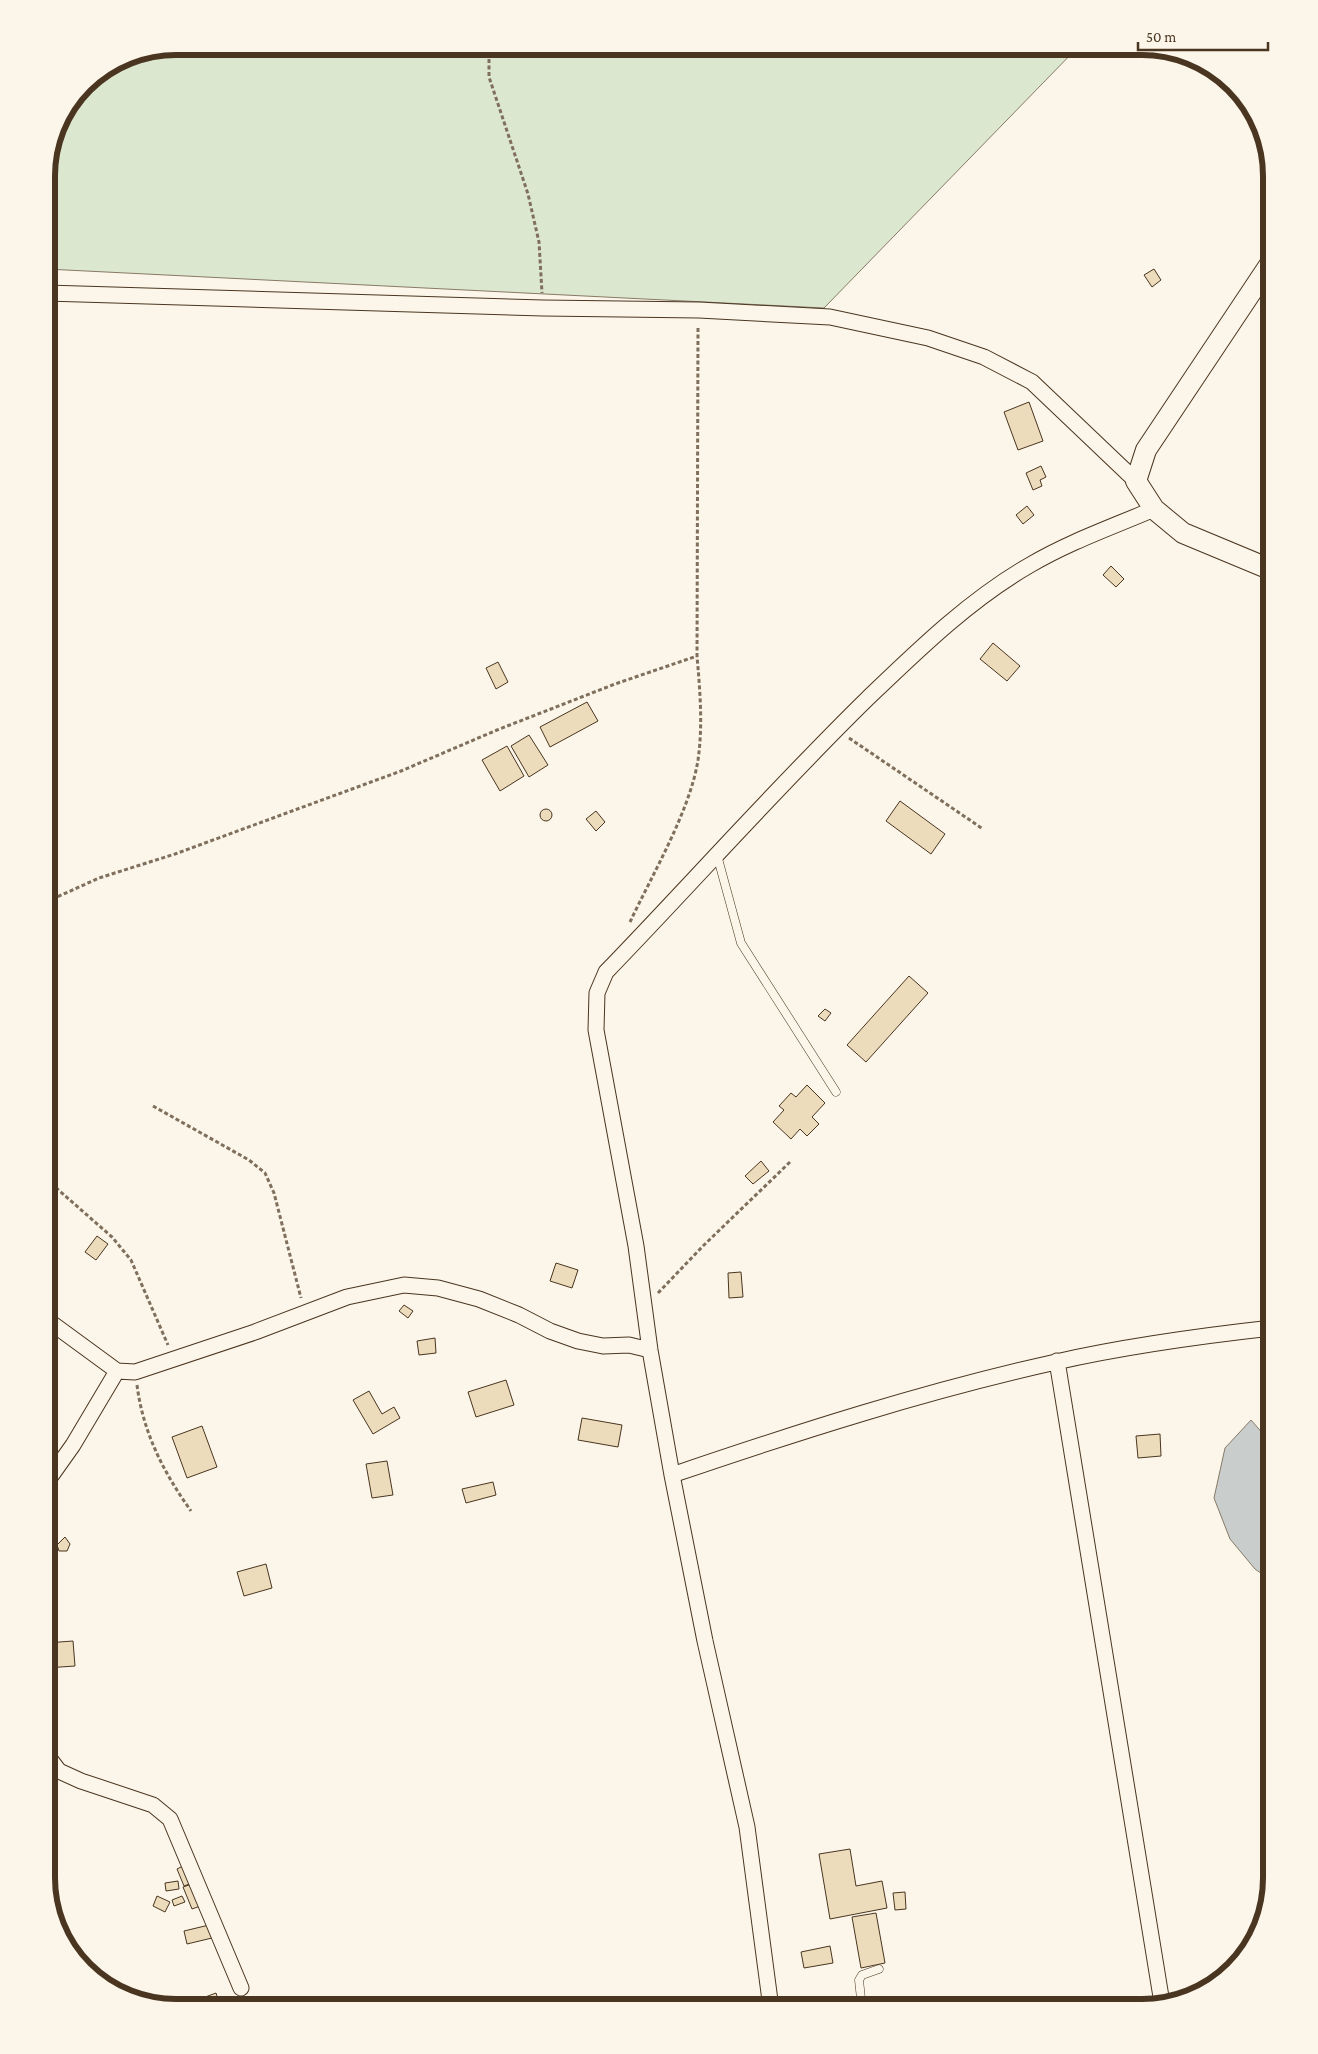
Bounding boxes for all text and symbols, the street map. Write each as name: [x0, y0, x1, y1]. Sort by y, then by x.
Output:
scale bar: [1138, 20, 1268, 52]
text: 50 m: [1146, 29, 1176, 45]

